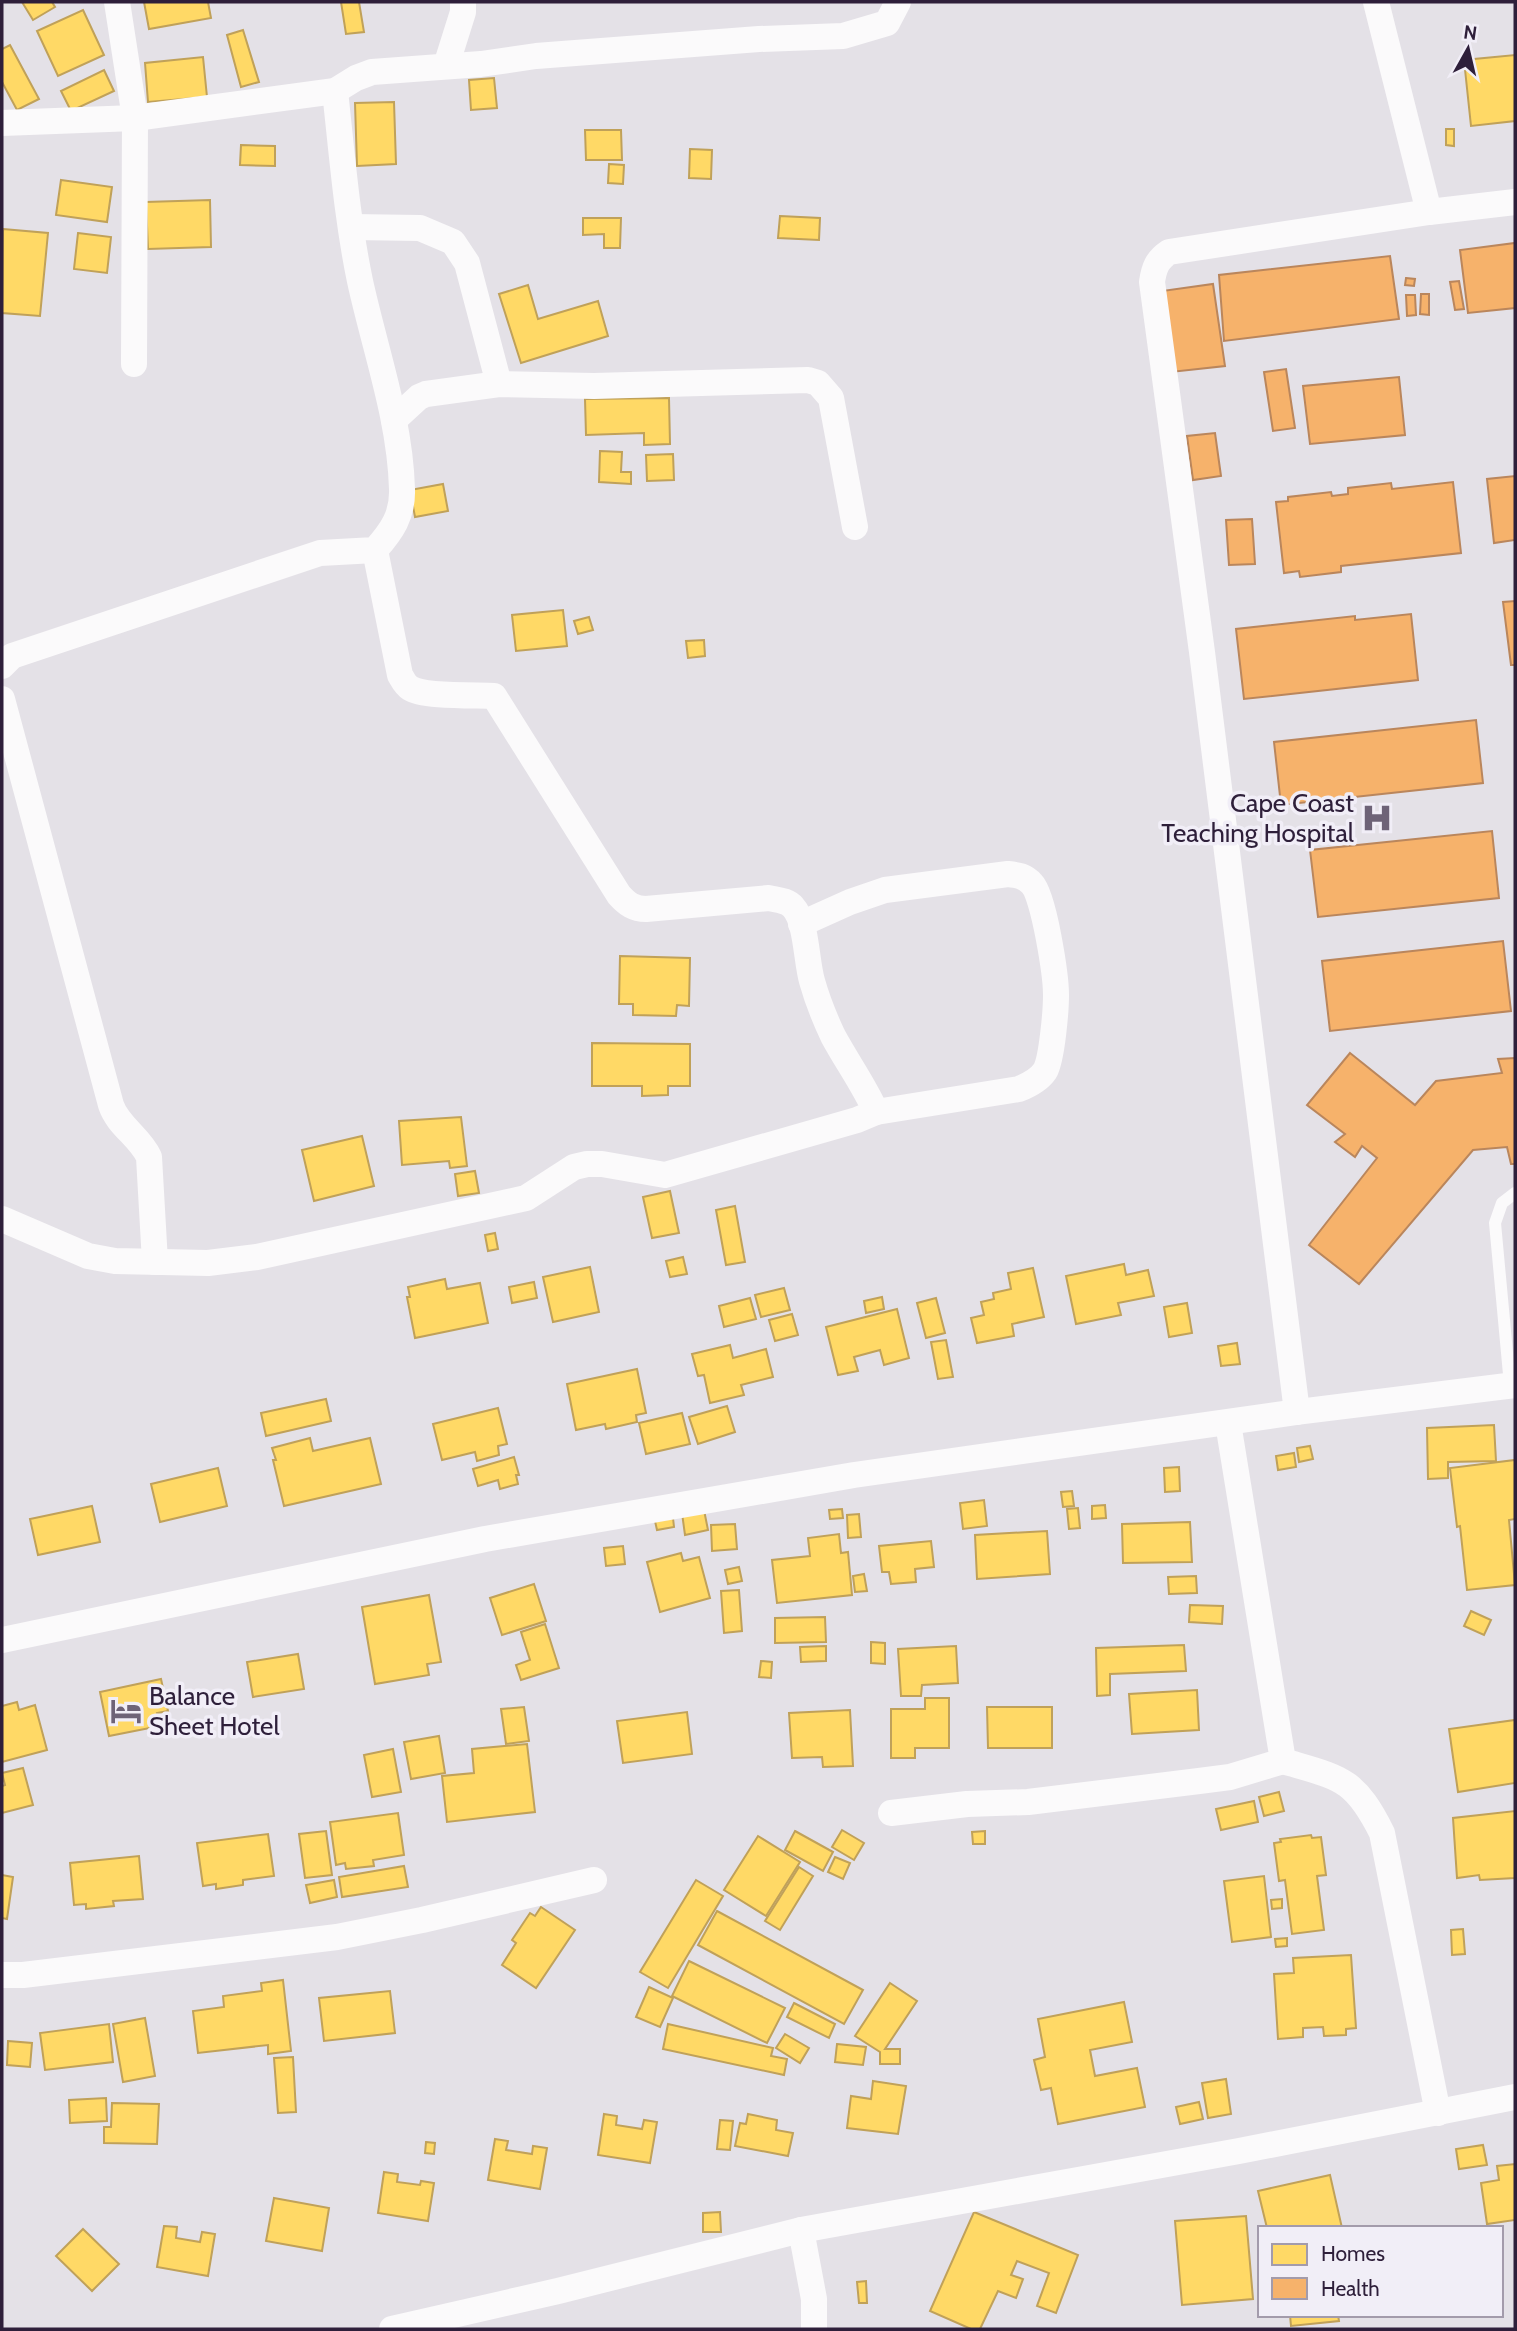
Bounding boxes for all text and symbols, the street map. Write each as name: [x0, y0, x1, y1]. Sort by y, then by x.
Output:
north arrow: [1433, 14, 1503, 84]
text: N: [1462, 20, 1479, 45]
place label: Cape Coast Teaching Hospital: [1161, 787, 1354, 849]
hospital icon: Cape Coast Teaching Hospital: [1360, 801, 1394, 835]
place label: Balance Sheet Hotel: [149, 1680, 280, 1742]
hotel icon: Balance Sheet Hotel: [109, 1694, 143, 1728]
legend: [1258, 2226, 1503, 2317]
text: Homes: [1321, 2241, 1385, 2266]
text: Health: [1321, 2276, 1380, 2301]

